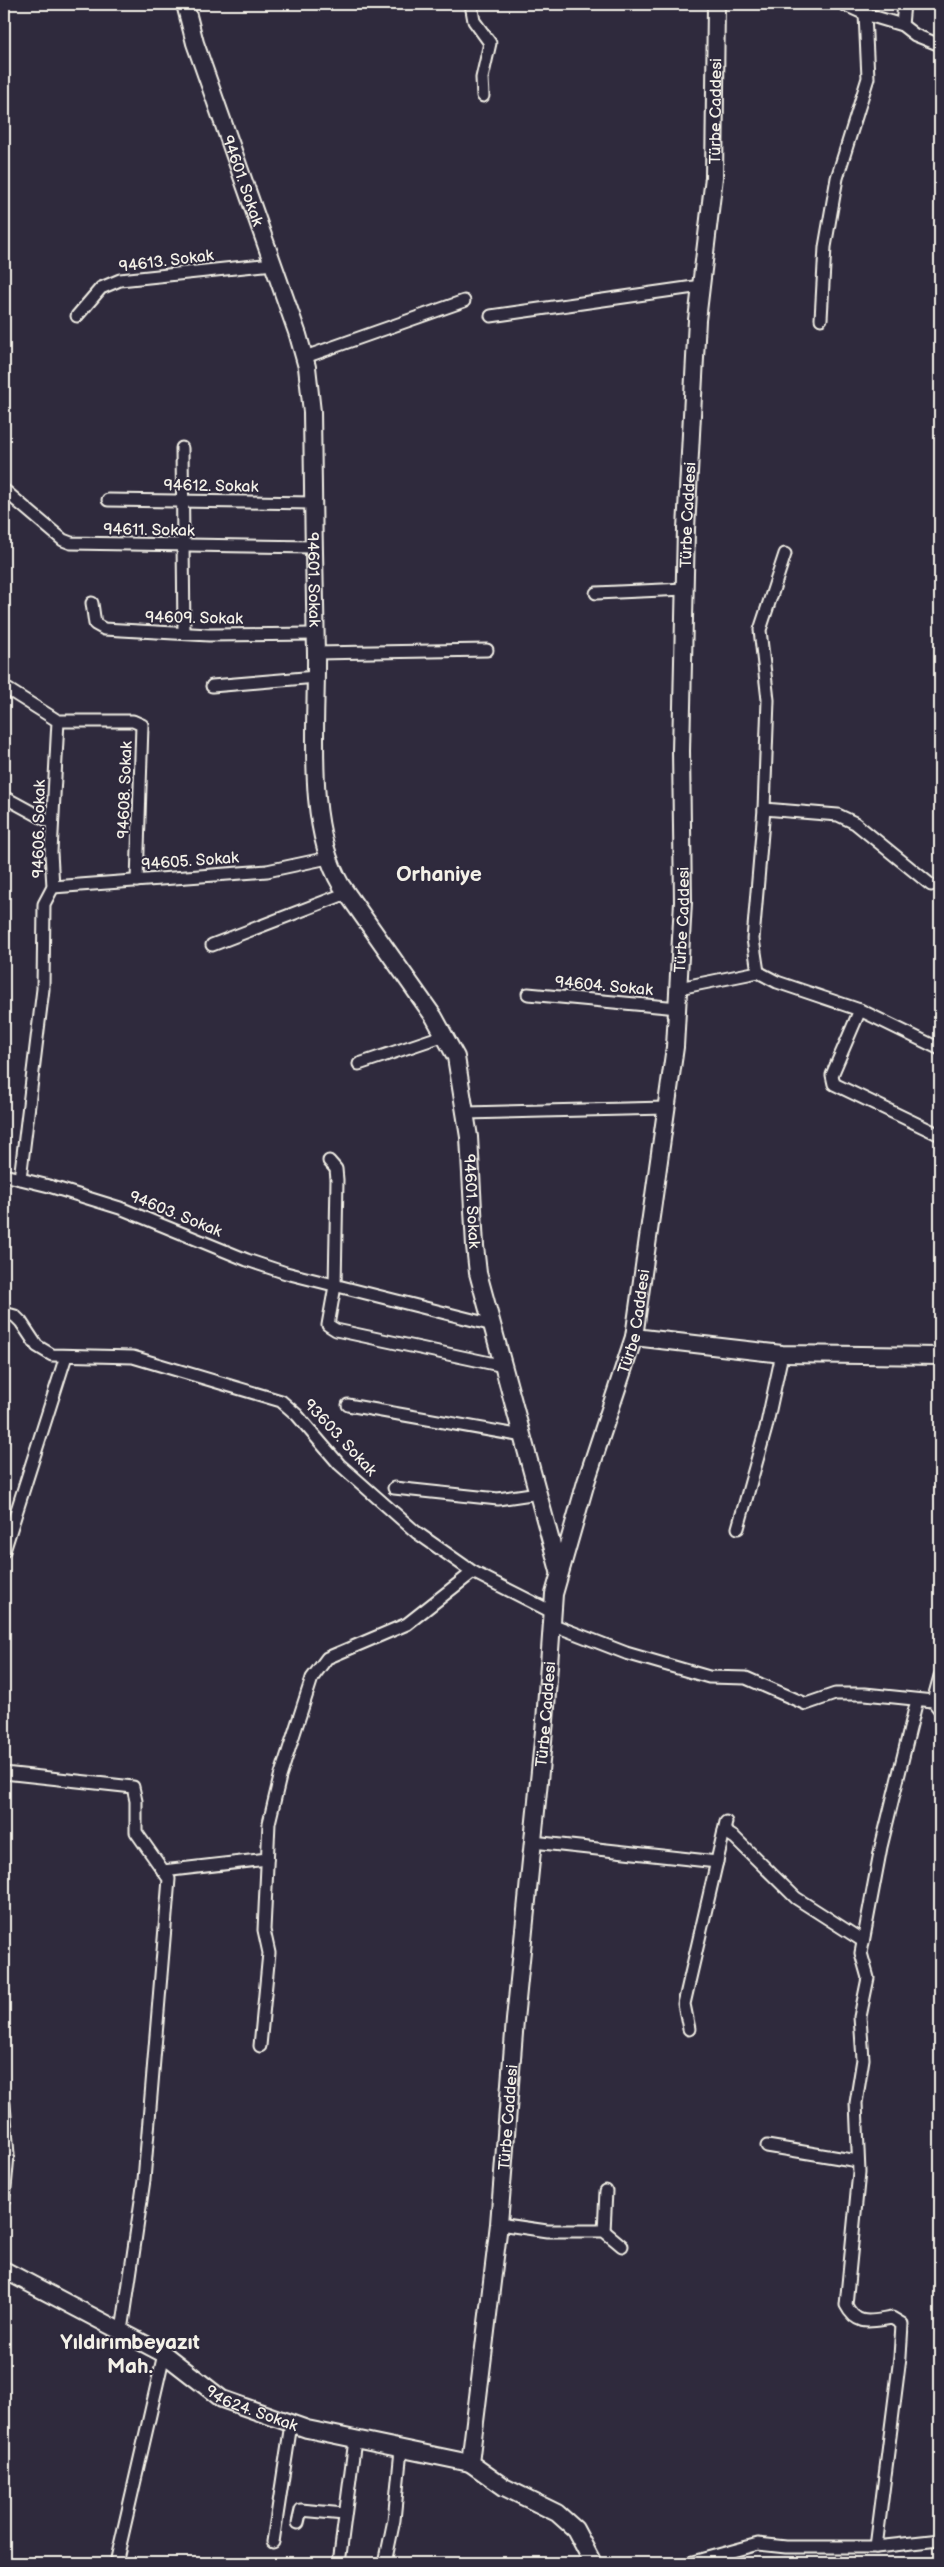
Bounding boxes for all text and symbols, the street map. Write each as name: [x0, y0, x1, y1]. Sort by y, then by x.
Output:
street label: Türbe Caddesi: [706, 58, 726, 164]
street label: 94601. Sokak: [217, 133, 267, 229]
street label: 94613. Sokak: [118, 246, 215, 277]
street label: Türbe Caddesi: [677, 461, 701, 568]
street label: 94612. Sokak: [163, 476, 259, 497]
street label: 94611. Sokak: [103, 520, 195, 541]
street label: 94601. Sokak: [303, 532, 323, 627]
street label: 94609. Sokak: [145, 608, 243, 629]
street label: 94608. Sokak: [114, 741, 137, 839]
street label: 94606. Sokak: [29, 780, 50, 878]
street label: 94605. Sokak: [141, 849, 240, 874]
district label: Orhaniye: [396, 862, 482, 887]
street label: Türbe Caddesi: [671, 867, 694, 973]
street label: 94604. Sokak: [554, 973, 654, 1000]
street label: 94601. Sokak: [459, 1154, 483, 1249]
street label: 94603. Sokak: [126, 1187, 225, 1242]
street label: Türbe Caddesi: [615, 1268, 654, 1376]
street label: 93603. Sokak: [299, 1396, 381, 1481]
street label: Türbe Caddesi: [532, 1661, 560, 1768]
street label: Türbe Caddesi: [495, 2064, 522, 2171]
district label: Yıldırımbeyazıt Mah.: [60, 2330, 200, 2379]
street label: 94624. Sokak: [201, 2382, 300, 2436]

